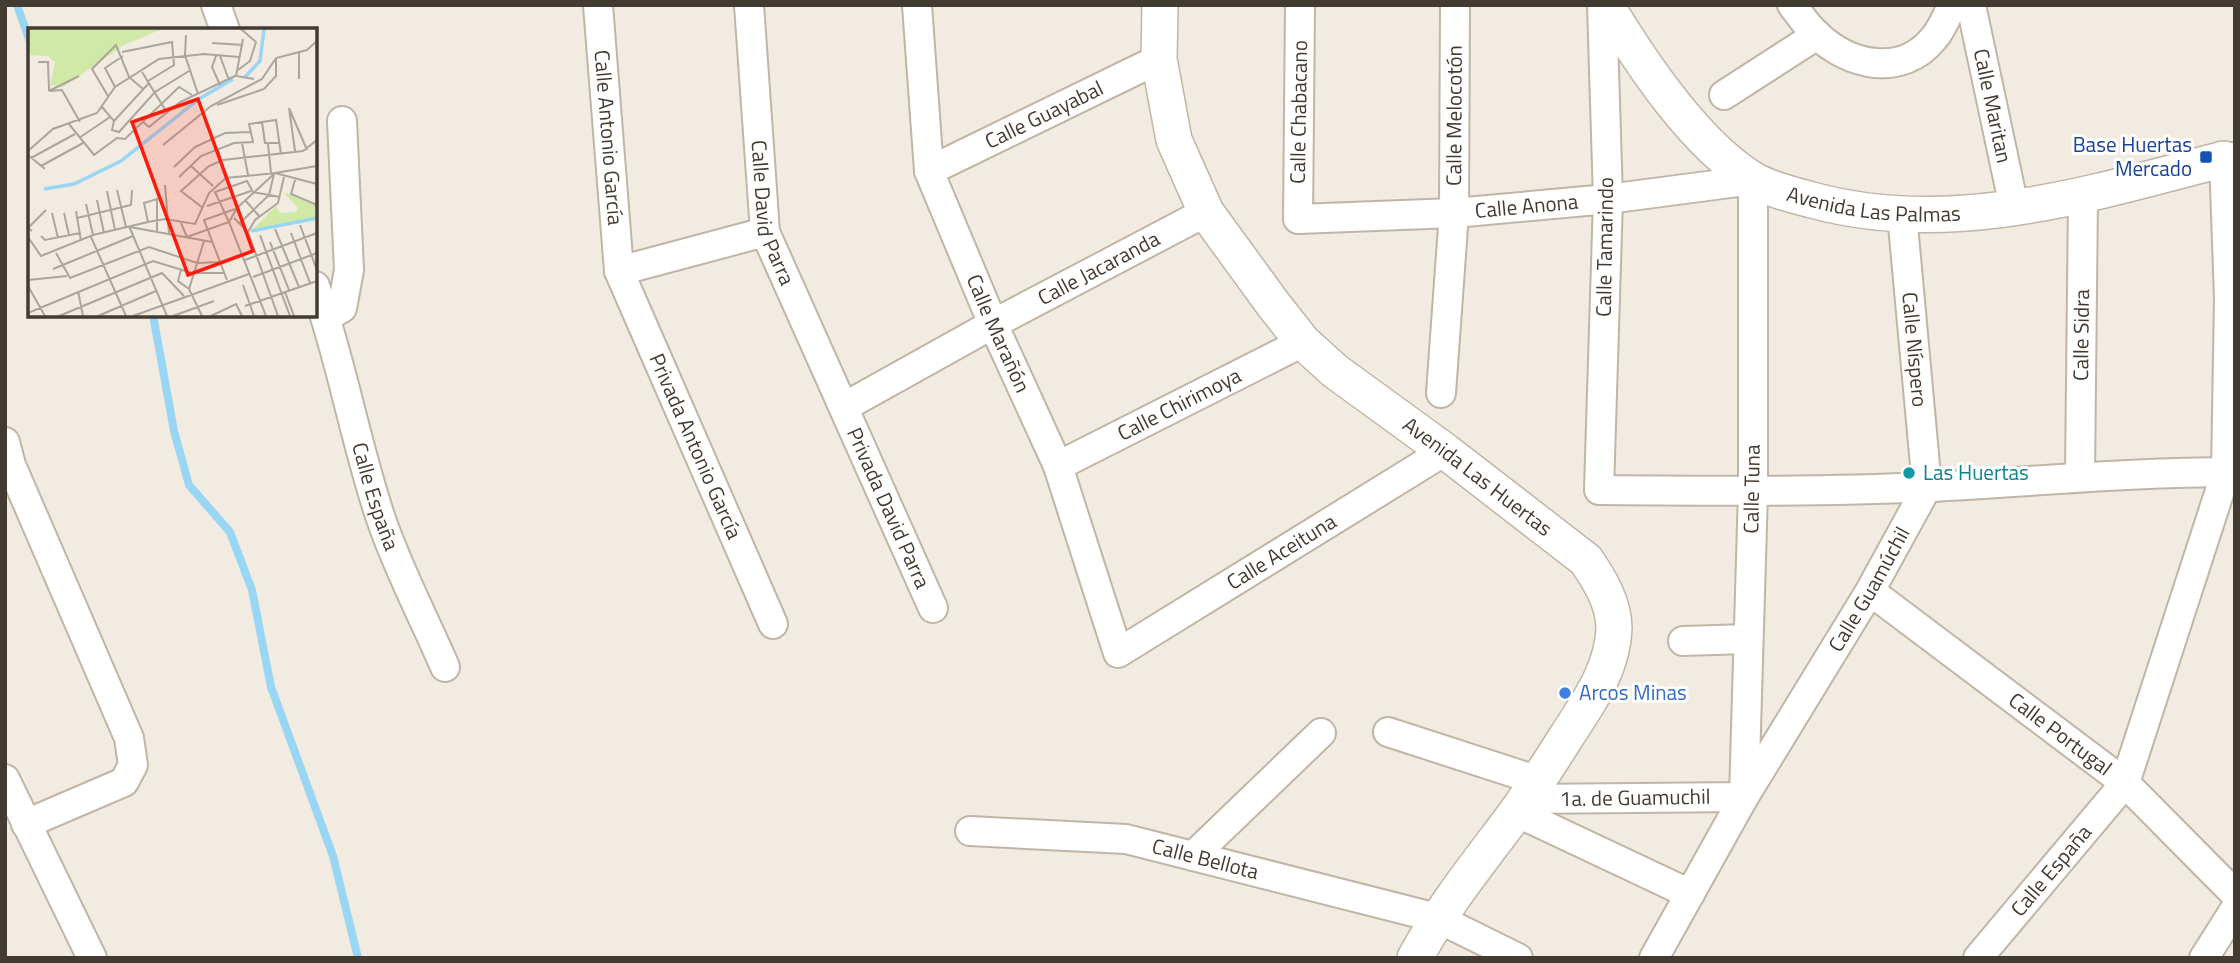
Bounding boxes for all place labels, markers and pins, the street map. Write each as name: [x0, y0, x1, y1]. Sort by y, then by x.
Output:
place label: Base Huertas Mercado: [2073, 128, 2192, 184]
marker: Base Huertas Mercado: [2198, 149, 2214, 165]
place label: Las Huertas: [1923, 456, 2029, 488]
marker: Las Huertas: [1901, 465, 1917, 481]
place label: Arcos Minas: [1579, 676, 1687, 708]
marker: Arcos Minas: [1557, 685, 1573, 701]

